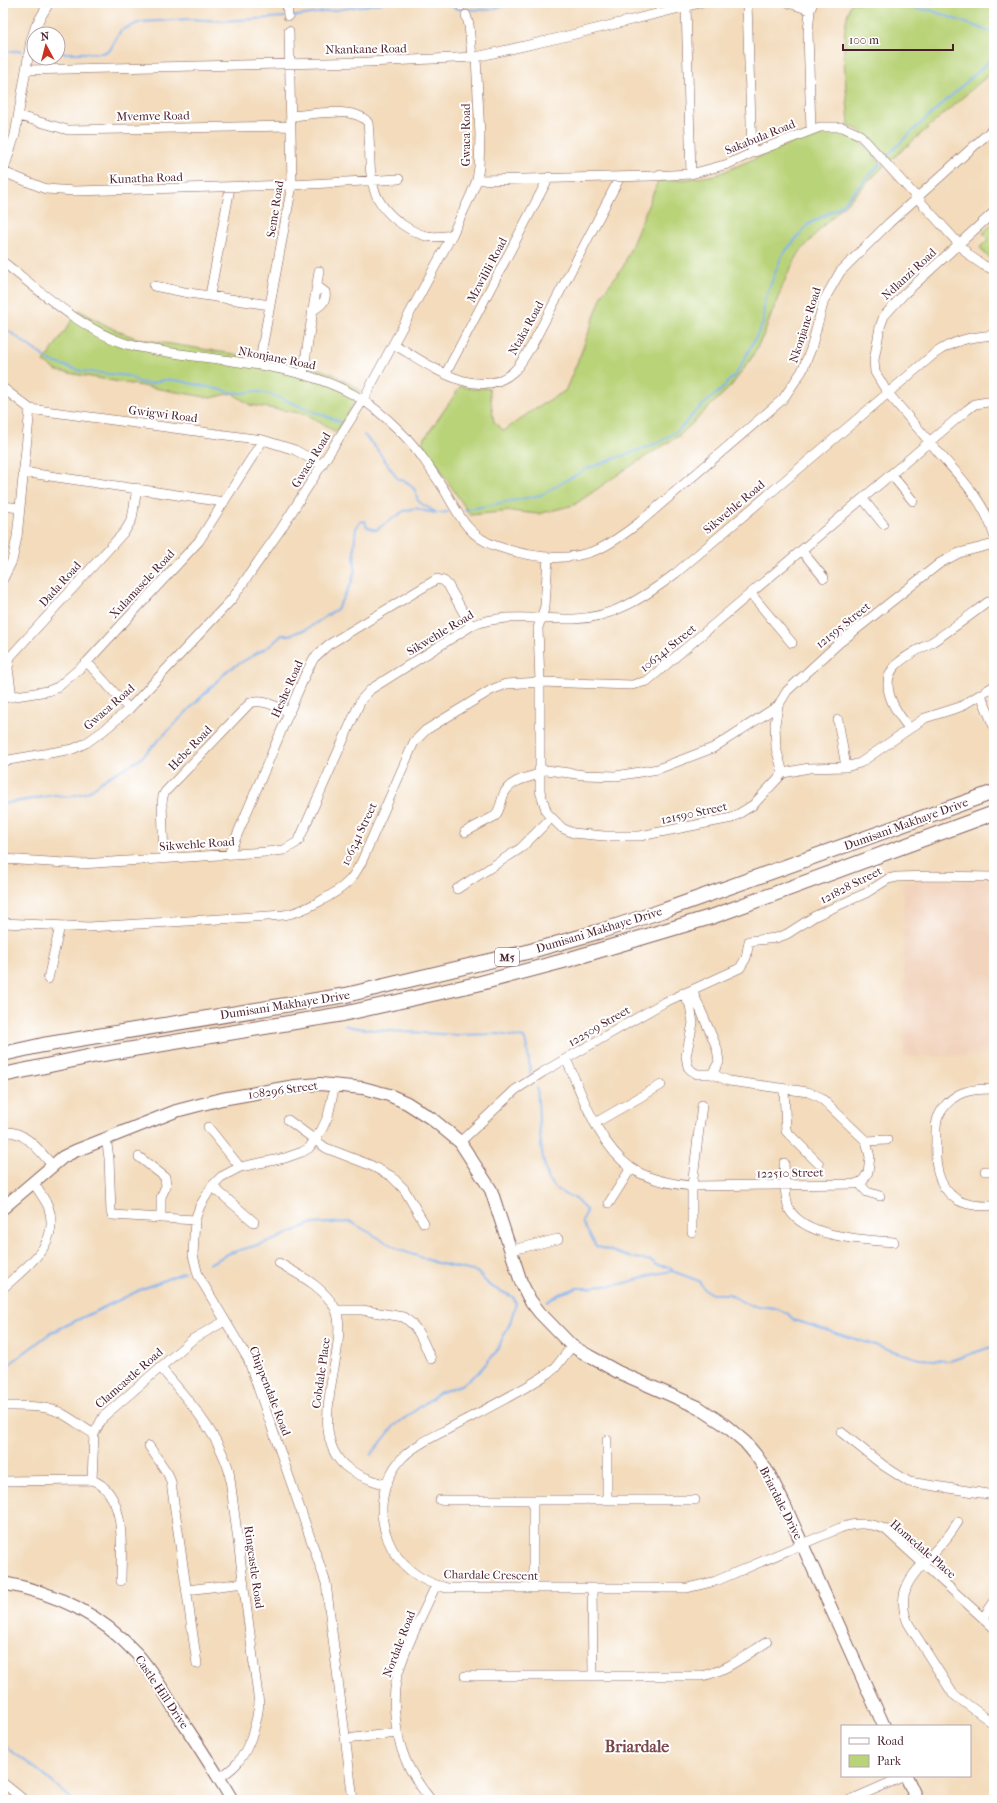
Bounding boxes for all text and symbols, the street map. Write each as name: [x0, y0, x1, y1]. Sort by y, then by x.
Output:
north arrow: [26, 26, 66, 66]
scale bar: [843, 26, 953, 52]
text: N: [40, 30, 50, 44]
text: 100 m: [849, 33, 879, 47]
street label: Nkankane Road: [325, 41, 407, 57]
street label: Gwaca Road: [459, 103, 473, 166]
street label: Mvemve Road: [116, 108, 190, 124]
street label: Sakabula Road: [723, 116, 798, 157]
street label: Kunatha Road: [109, 170, 184, 186]
street label: Seme Road: [264, 179, 286, 238]
street label: Mzwilili Road: [464, 235, 510, 305]
street label: Ndlanzi Road: [879, 245, 939, 303]
street label: Nkonjane Road: [786, 285, 824, 365]
street label: Ntaka Road: [505, 298, 547, 357]
street label: Nkonjane Road: [237, 344, 317, 372]
street label: Gwigwi Road: [128, 403, 199, 425]
street label: Gwaca Road: [288, 429, 334, 490]
street label: Sikwehle Road: [701, 477, 768, 537]
street label: Xulamasele Road: [107, 546, 178, 621]
street label: Dada Road: [36, 558, 84, 610]
street label: 121595 Street: [813, 598, 873, 651]
street label: Sikwehle Road: [404, 607, 476, 658]
street label: 106341 Street: [637, 621, 699, 675]
street label: Heshe Road: [268, 658, 306, 720]
street label: Gwaca Road: [81, 681, 138, 733]
street label: Hebe Road: [165, 722, 215, 773]
street label: Dumisani Makhaye Drive: [842, 795, 970, 853]
street label: 121590 Street: [660, 799, 729, 827]
street label: 106341 Street: [338, 800, 380, 868]
street label: Sikwehle Road: [159, 834, 236, 854]
street label: 121828 Street: [818, 863, 885, 906]
street label: Dumisani Makhaye Drive: [534, 904, 664, 956]
road number: M5: [495, 948, 519, 966]
street label: Dumisani Makhaye Drive: [219, 988, 351, 1022]
street label: 122509 Street: [566, 1002, 633, 1049]
street label: 108296 Street: [247, 1078, 319, 1102]
street label: 122510 Street: [756, 1165, 824, 1181]
street label: Cobdale Place: [309, 1337, 333, 1409]
street label: Chippendale Road: [246, 1344, 294, 1438]
street label: Clamcastle Road: [92, 1345, 166, 1411]
street label: Briardale Drive: [757, 1464, 805, 1542]
street label: Homedale Place: [887, 1517, 959, 1581]
street label: Ringcastle Road: [241, 1525, 267, 1610]
street label: Chardale Crescent: [443, 1567, 539, 1583]
street label: Nordale Road: [380, 1608, 418, 1679]
street label: Castle Hill Drive: [132, 1653, 192, 1731]
legend: [841, 1725, 971, 1777]
text: Road: [877, 1734, 904, 1748]
district label: Briardale: [605, 1737, 669, 1756]
text: Park: [877, 1754, 902, 1768]

